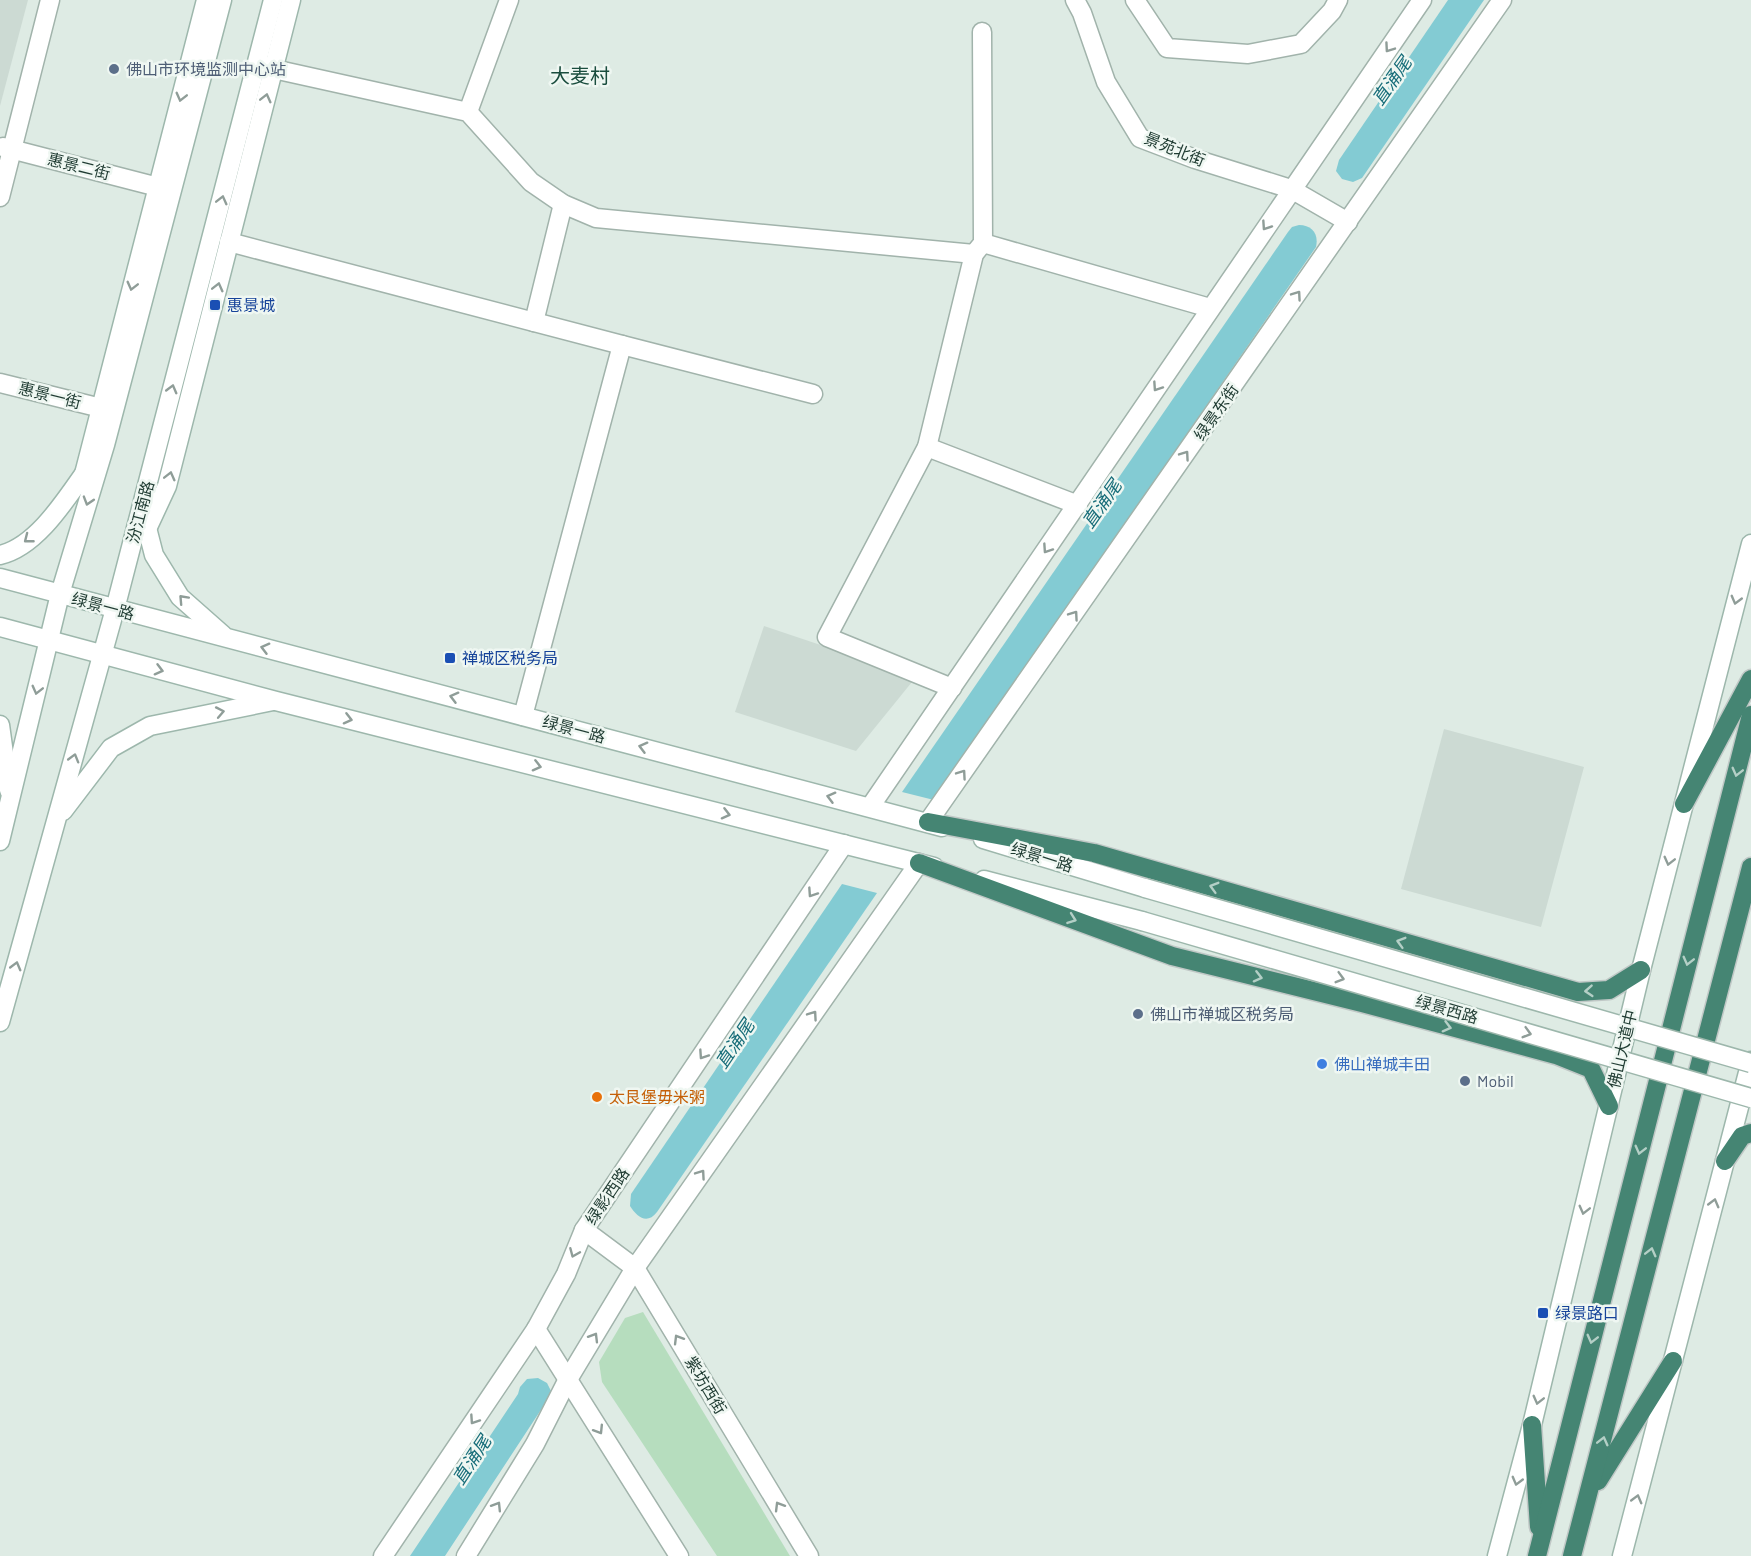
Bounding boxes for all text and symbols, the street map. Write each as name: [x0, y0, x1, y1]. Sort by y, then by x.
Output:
one-way arrow: [1385, 41, 1396, 52]
water label: 直涌尾: [1367, 50, 1417, 109]
place label: 佛山市环境监测中心站: [126, 59, 286, 78]
marker: 佛山市环境监测中心站: [107, 62, 121, 76]
district label: 大麦村: [550, 63, 610, 87]
one-way arrow: [176, 91, 188, 102]
one-way arrow: [259, 93, 272, 103]
street label: 景苑北街: [1142, 128, 1208, 169]
street label: 惠景二街: [46, 149, 112, 182]
one-way arrow: [214, 195, 227, 205]
one-way arrow: [1262, 219, 1273, 230]
one-way arrow: [127, 281, 140, 291]
one-way arrow: [211, 282, 224, 292]
one-way arrow: [1290, 291, 1301, 302]
place label: 惠景城: [227, 295, 275, 314]
marker: 惠景城: [208, 298, 222, 312]
street label: 惠景一街: [17, 378, 83, 411]
one-way arrow: [1153, 380, 1164, 391]
street label: 绿景东街: [1189, 380, 1242, 443]
one-way arrow: [165, 384, 178, 394]
one-way arrow: [1178, 450, 1189, 461]
one-way arrow: [163, 471, 175, 481]
water label: 直涌尾: [1077, 473, 1127, 532]
street label: 汾江南路: [122, 478, 157, 545]
one-way arrow: [83, 495, 95, 506]
one-way arrow: [24, 531, 35, 542]
one-way arrow: [1043, 542, 1054, 553]
street label: 绿景一路: [70, 588, 137, 623]
one-way arrow: [179, 595, 190, 606]
one-way arrow: [1731, 595, 1744, 605]
one-way arrow: [1067, 610, 1078, 621]
one-way arrow: [261, 643, 271, 655]
place label: 禅城区税务局: [462, 648, 558, 667]
marker: 禅城区税务局: [443, 651, 457, 665]
one-way arrow: [153, 663, 164, 675]
one-way arrow: [32, 684, 45, 694]
one-way arrow: [449, 692, 459, 705]
one-way arrow: [215, 706, 225, 719]
one-way arrow: [343, 711, 353, 724]
street label: 绿景一路: [541, 711, 608, 746]
one-way arrow: [638, 742, 648, 754]
one-way arrow: [67, 753, 79, 764]
one-way arrow: [532, 759, 542, 772]
one-way arrow: [1731, 767, 1744, 777]
one-way arrow: [955, 770, 966, 781]
one-way arrow: [826, 792, 837, 804]
one-way arrow: [721, 807, 731, 820]
street label: 绿景一路: [1009, 838, 1076, 875]
one-way arrow: [1664, 855, 1676, 865]
one-way arrow: [1209, 882, 1219, 894]
one-way arrow: [807, 887, 819, 897]
one-way arrow: [1066, 912, 1077, 925]
one-way arrow: [1396, 936, 1406, 949]
one-way arrow: [1683, 956, 1696, 966]
one-way arrow: [8, 961, 21, 971]
one-way arrow: [1253, 970, 1263, 983]
one-way arrow: [1334, 971, 1345, 983]
one-way arrow: [1584, 985, 1593, 998]
street label: 绿景西路: [1414, 991, 1481, 1026]
place label: 佛山市禅城区税务局: [1150, 1004, 1294, 1023]
marker: 佛山市禅城区税务局: [1131, 1007, 1145, 1021]
street label: 佛山大道中: [1603, 1008, 1640, 1090]
one-way arrow: [806, 1010, 817, 1021]
water label: 直涌尾: [710, 1013, 760, 1072]
one-way arrow: [1441, 1020, 1451, 1032]
one-way arrow: [1521, 1026, 1532, 1038]
one-way arrow: [699, 1048, 710, 1059]
place label: 佛山禅城丰田: [1334, 1054, 1430, 1073]
marker: 佛山禅城丰田: [1315, 1057, 1329, 1071]
place label: Mobil: [1477, 1071, 1514, 1090]
marker: Mobil: [1458, 1074, 1472, 1088]
place label: 太艮堡毋米粥: [609, 1087, 705, 1106]
marker: 太艮堡毋米粥: [590, 1090, 604, 1104]
one-way arrow: [1635, 1145, 1648, 1155]
street label: 绿影西路: [581, 1164, 632, 1228]
one-way arrow: [694, 1170, 705, 1181]
one-way arrow: [1707, 1198, 1719, 1209]
one-way arrow: [1579, 1205, 1592, 1215]
one-way arrow: [570, 1247, 582, 1258]
one-way arrow: [1644, 1247, 1657, 1257]
place label: 绿景路口: [1555, 1303, 1619, 1322]
marker: 绿景路口: [1536, 1306, 1550, 1320]
one-way arrow: [586, 1333, 598, 1343]
one-way arrow: [1587, 1334, 1600, 1344]
one-way arrow: [674, 1335, 686, 1345]
street label: 紫坊西街: [682, 1352, 731, 1417]
one-way arrow: [1533, 1395, 1546, 1405]
one-way arrow: [470, 1413, 481, 1424]
one-way arrow: [591, 1424, 603, 1434]
water label: 直涌尾: [447, 1429, 496, 1488]
one-way arrow: [1595, 1436, 1608, 1446]
one-way arrow: [1512, 1476, 1525, 1486]
one-way arrow: [1630, 1495, 1642, 1505]
one-way arrow: [489, 1502, 501, 1512]
one-way arrow: [774, 1502, 786, 1512]

